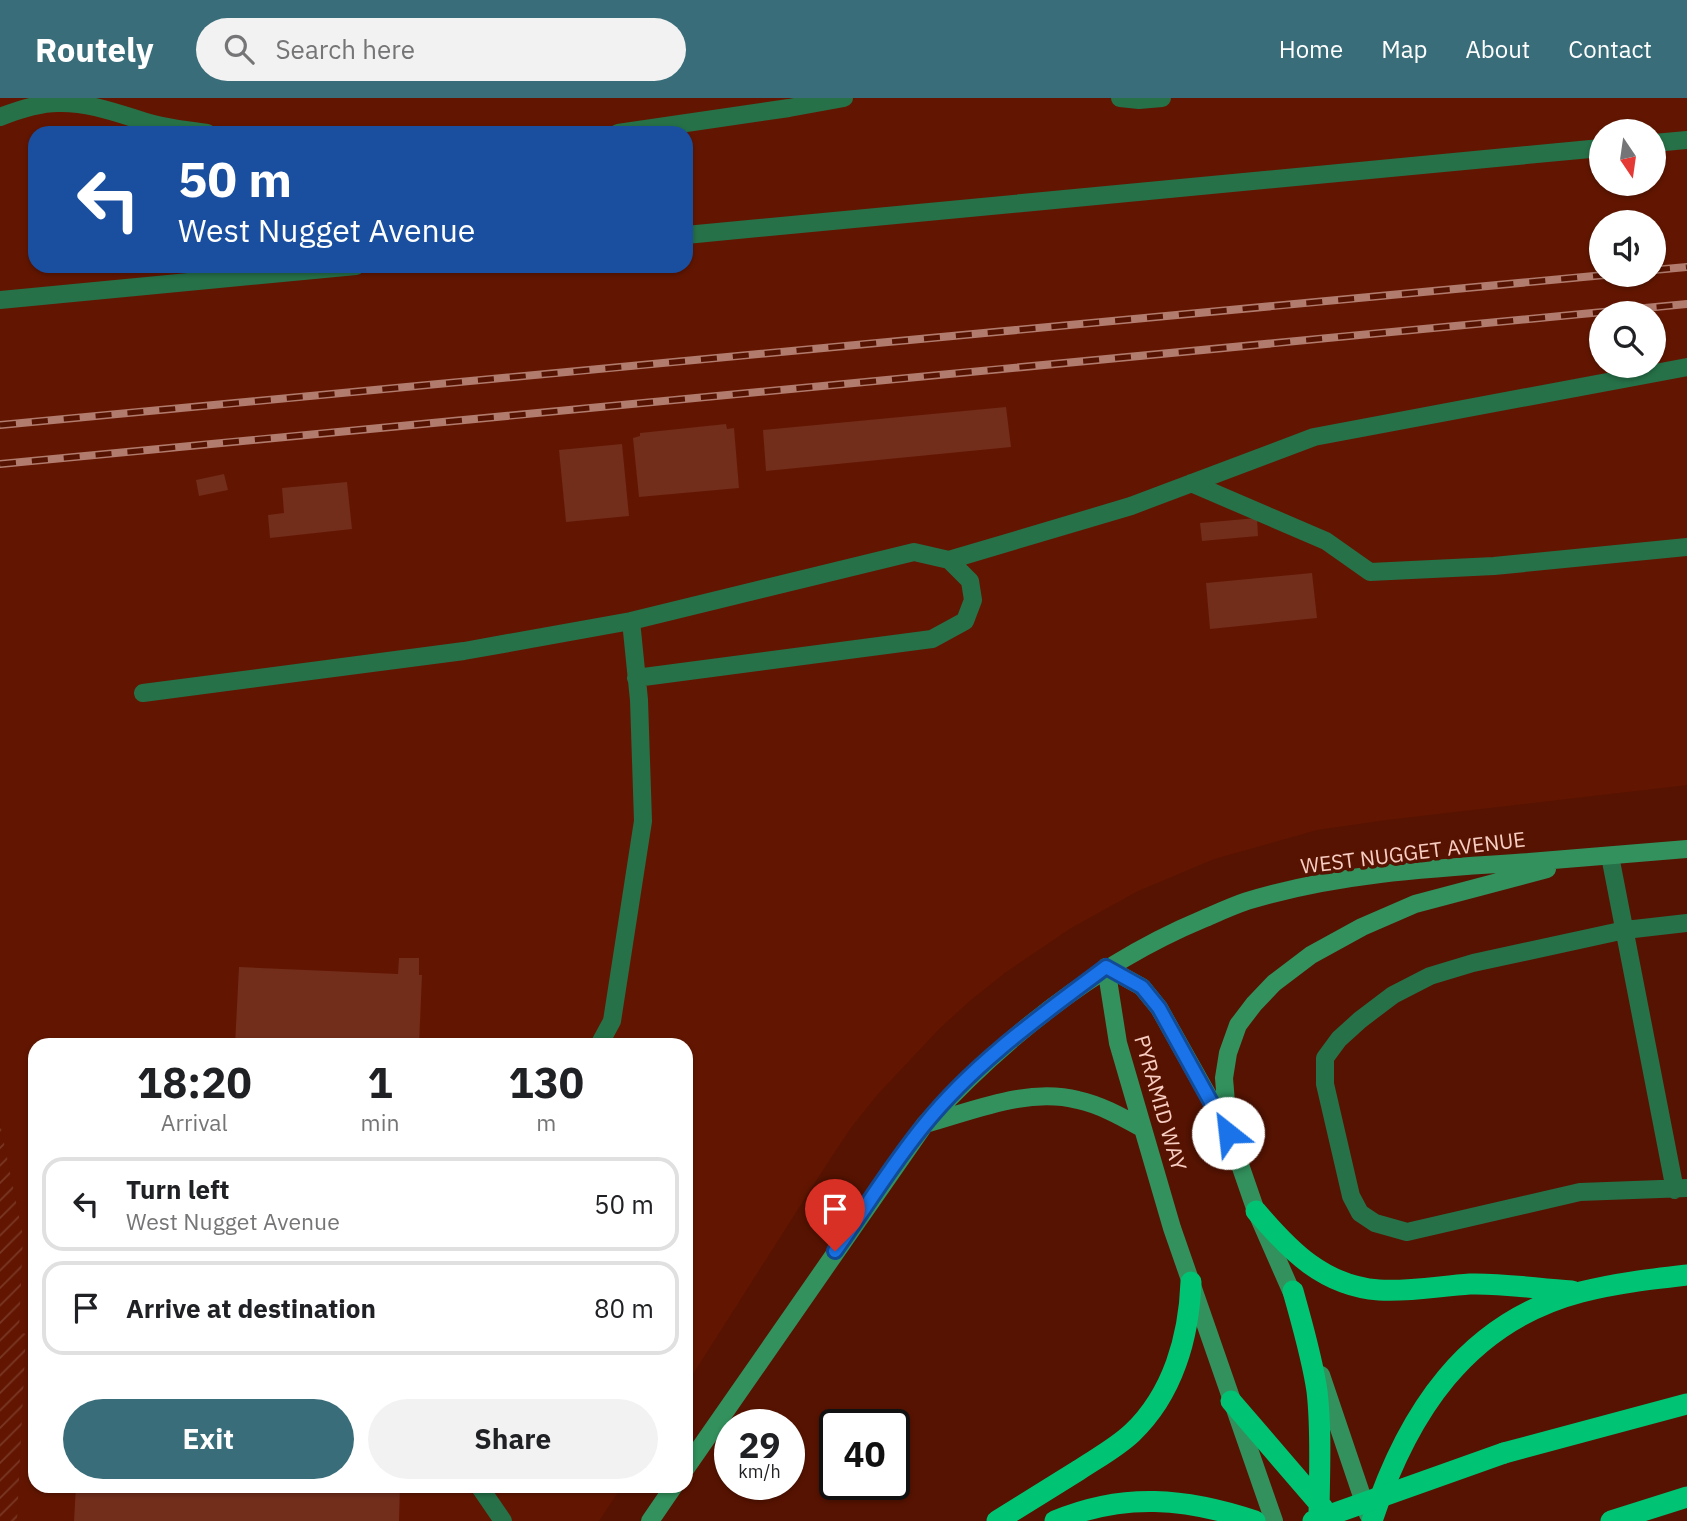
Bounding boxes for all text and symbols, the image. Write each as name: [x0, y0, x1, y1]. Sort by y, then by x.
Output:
search box: [196, 18, 686, 81]
text: Routely: [35, 28, 154, 71]
icon: search: [220, 30, 258, 68]
text: Search here: [276, 32, 415, 66]
text: Home: [1279, 33, 1343, 65]
text: Map: [1381, 33, 1427, 65]
text: About: [1465, 33, 1530, 65]
text: Contact: [1568, 33, 1652, 65]
north arrow: [1589, 119, 1666, 196]
map controls: [1589, 119, 1666, 378]
text: 50 m: [178, 147, 292, 210]
icon: left: [63, 154, 154, 245]
text: West Nugget Avenue: [178, 209, 475, 251]
button: sound: [1589, 210, 1666, 287]
button: search: [1589, 301, 1666, 378]
street label: WEST NUGGET AVENUE: [1299, 824, 1527, 880]
street label: PYRAMID WAY: [1128, 1032, 1194, 1174]
text: 18:20: [137, 1055, 252, 1110]
text: 1: [367, 1055, 393, 1110]
text: 130: [508, 1055, 584, 1110]
position arrow: [1191, 1096, 1265, 1170]
text: Arrival: [161, 1107, 228, 1137]
text: min: [361, 1107, 399, 1137]
text: m: [536, 1107, 556, 1137]
text: Turn left: [126, 1172, 229, 1206]
pin: [805, 1179, 865, 1251]
icon: left: [67, 1185, 105, 1223]
text: 50 m: [594, 1187, 654, 1221]
icon: arrive: [816, 1190, 854, 1228]
text: West Nugget Avenue: [126, 1206, 340, 1236]
icon: arrive: [67, 1289, 105, 1327]
text: Arrive at destination: [126, 1291, 376, 1325]
text: 80 m: [594, 1291, 654, 1325]
button: Exit: [63, 1399, 354, 1479]
button: Share: [368, 1399, 658, 1479]
speed limit sign: 40: [819, 1409, 910, 1500]
text: 29: [738, 1422, 781, 1468]
text: km/h: [738, 1460, 781, 1483]

